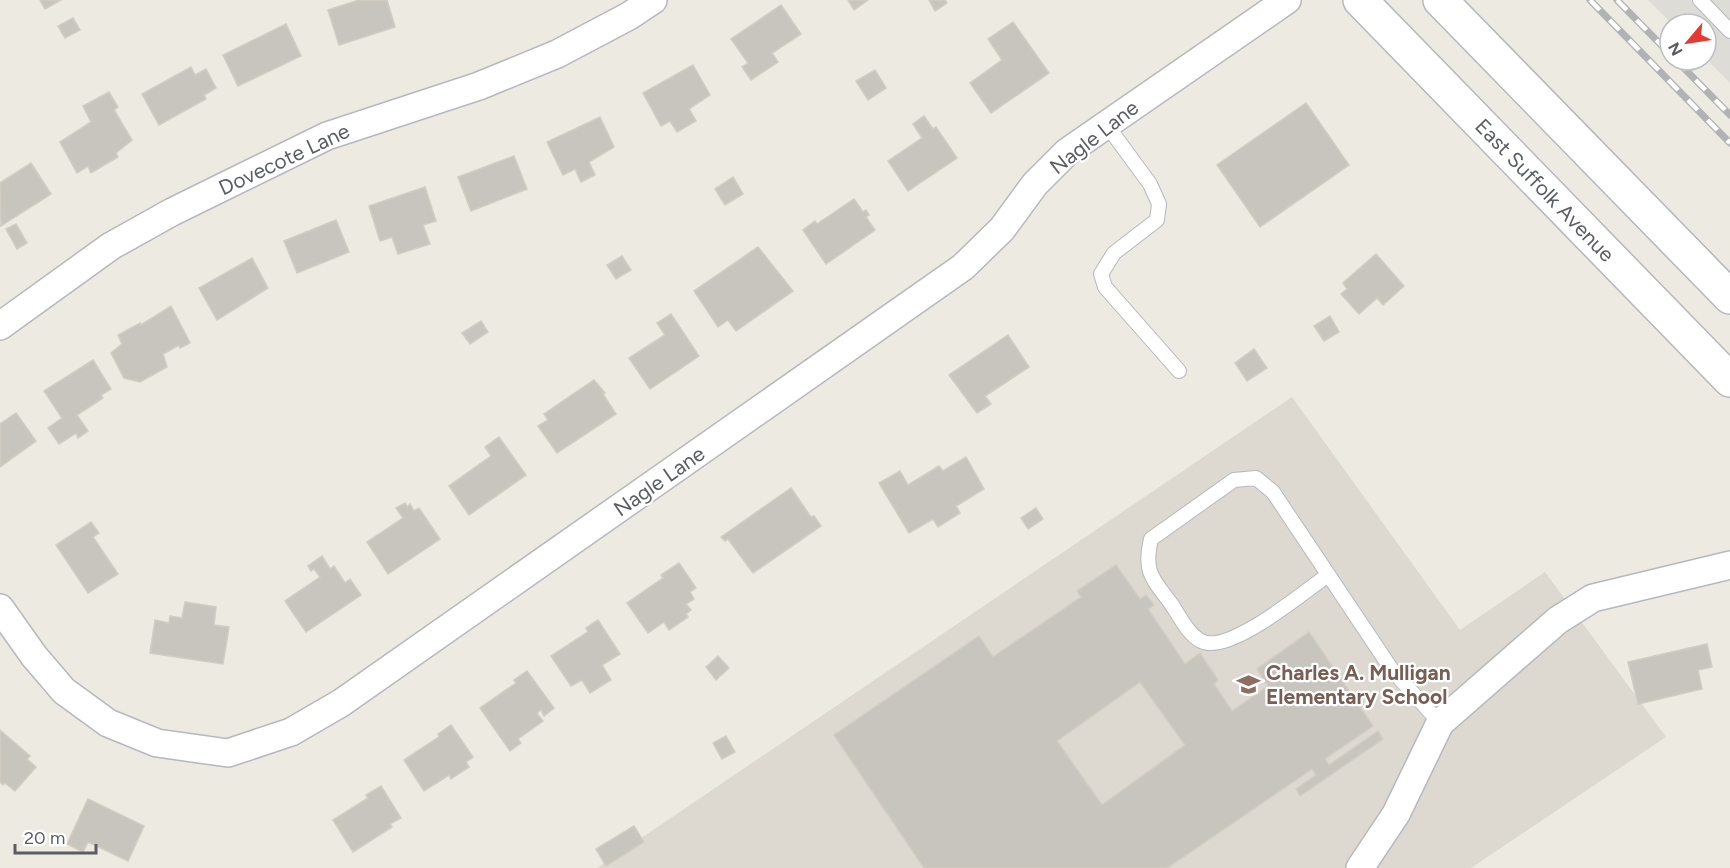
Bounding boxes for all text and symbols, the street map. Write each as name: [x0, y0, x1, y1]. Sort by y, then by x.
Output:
north arrow: [1658, 12, 1718, 72]
text: N: [1664, 39, 1687, 59]
street label: Nagle Lane: [1045, 95, 1143, 179]
street label: East Suffolk Avenue: [1470, 113, 1620, 267]
street label: Dovecote Lane: [215, 118, 353, 200]
street label: Nagle Lane: [609, 441, 709, 521]
place label: Charles A. Mulligan Elementary School: [1266, 660, 1451, 709]
school or university icon: Charles A. Mulligan Elementary School: [1235, 671, 1261, 697]
scale bar: [15, 817, 96, 855]
text: 20 m: [24, 827, 65, 849]

